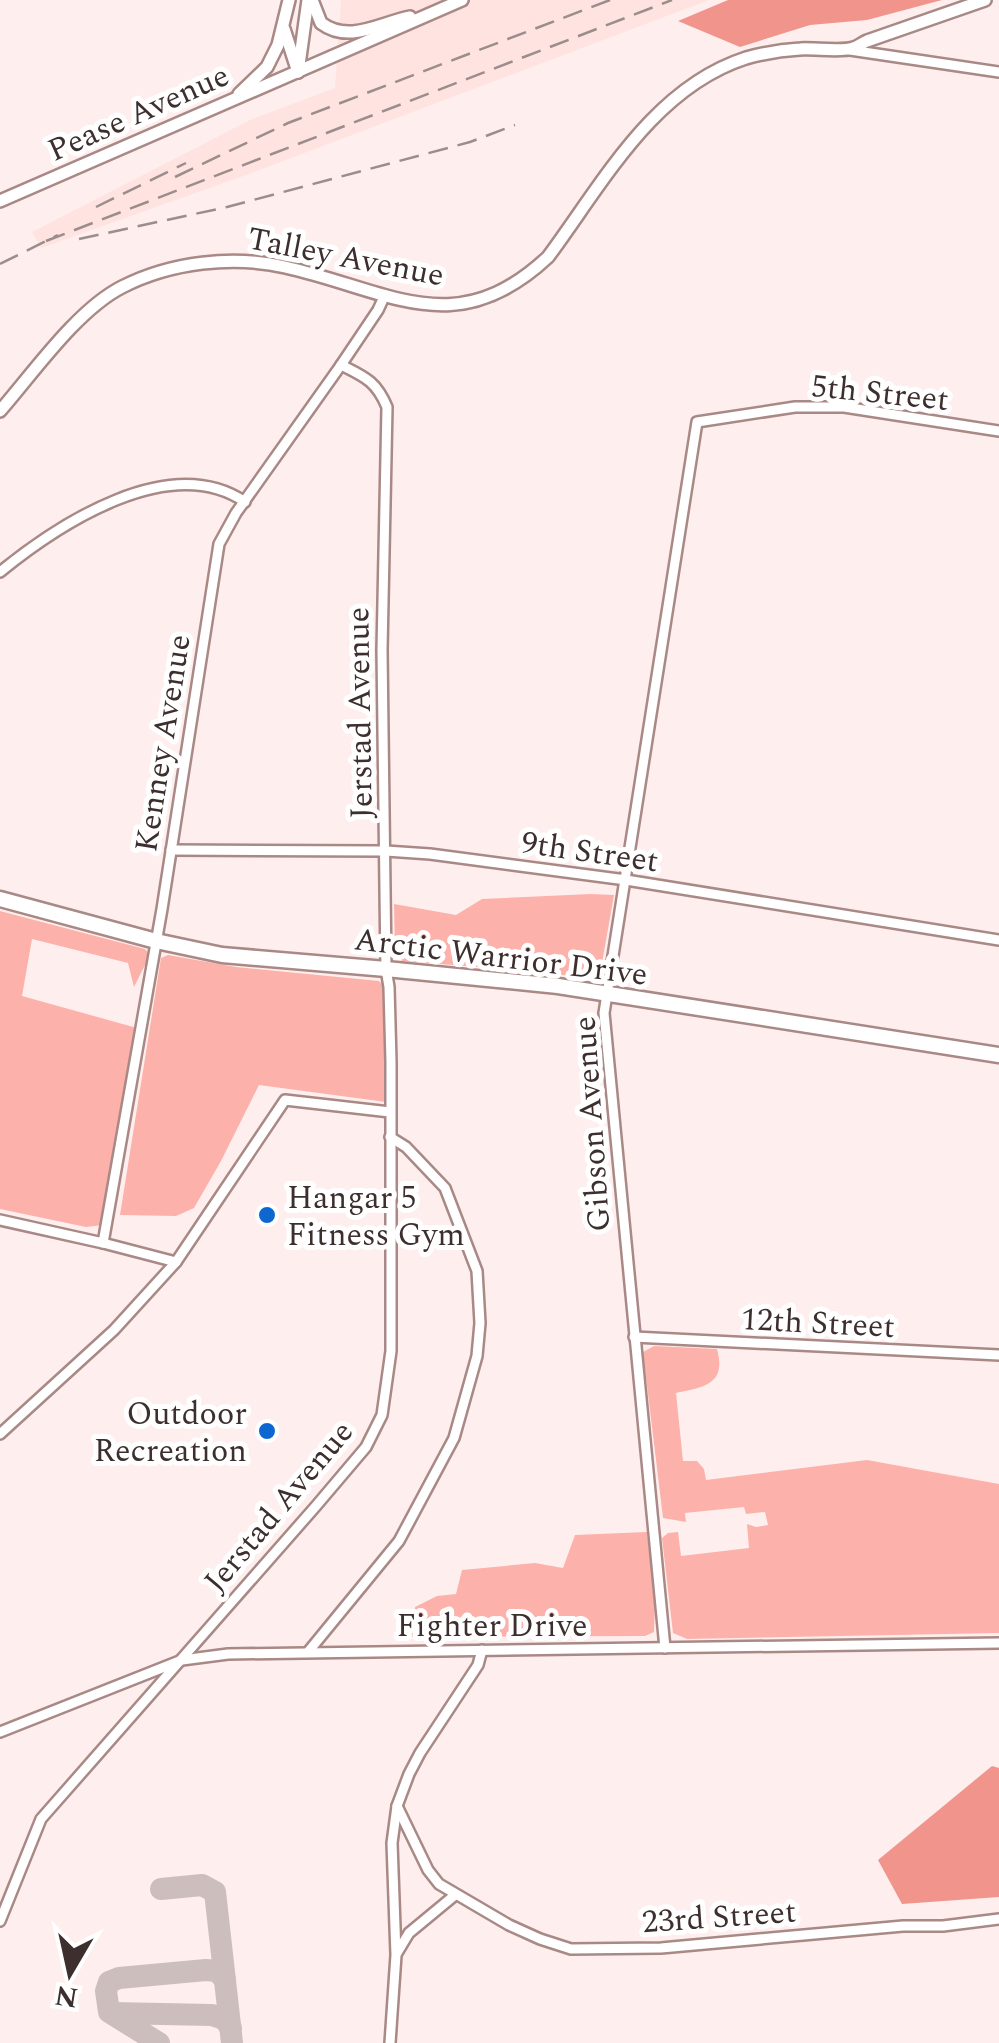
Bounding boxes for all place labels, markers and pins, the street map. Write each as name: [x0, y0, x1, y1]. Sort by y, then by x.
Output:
place label: Hangar 5 Fitness Gym: [287, 1174, 465, 1260]
marker: Hangar 5 Fitness Gym: [256, 1204, 278, 1226]
place label: Outdoor Recreation: [94, 1390, 247, 1476]
marker: Outdoor Recreation: [256, 1420, 278, 1442]

